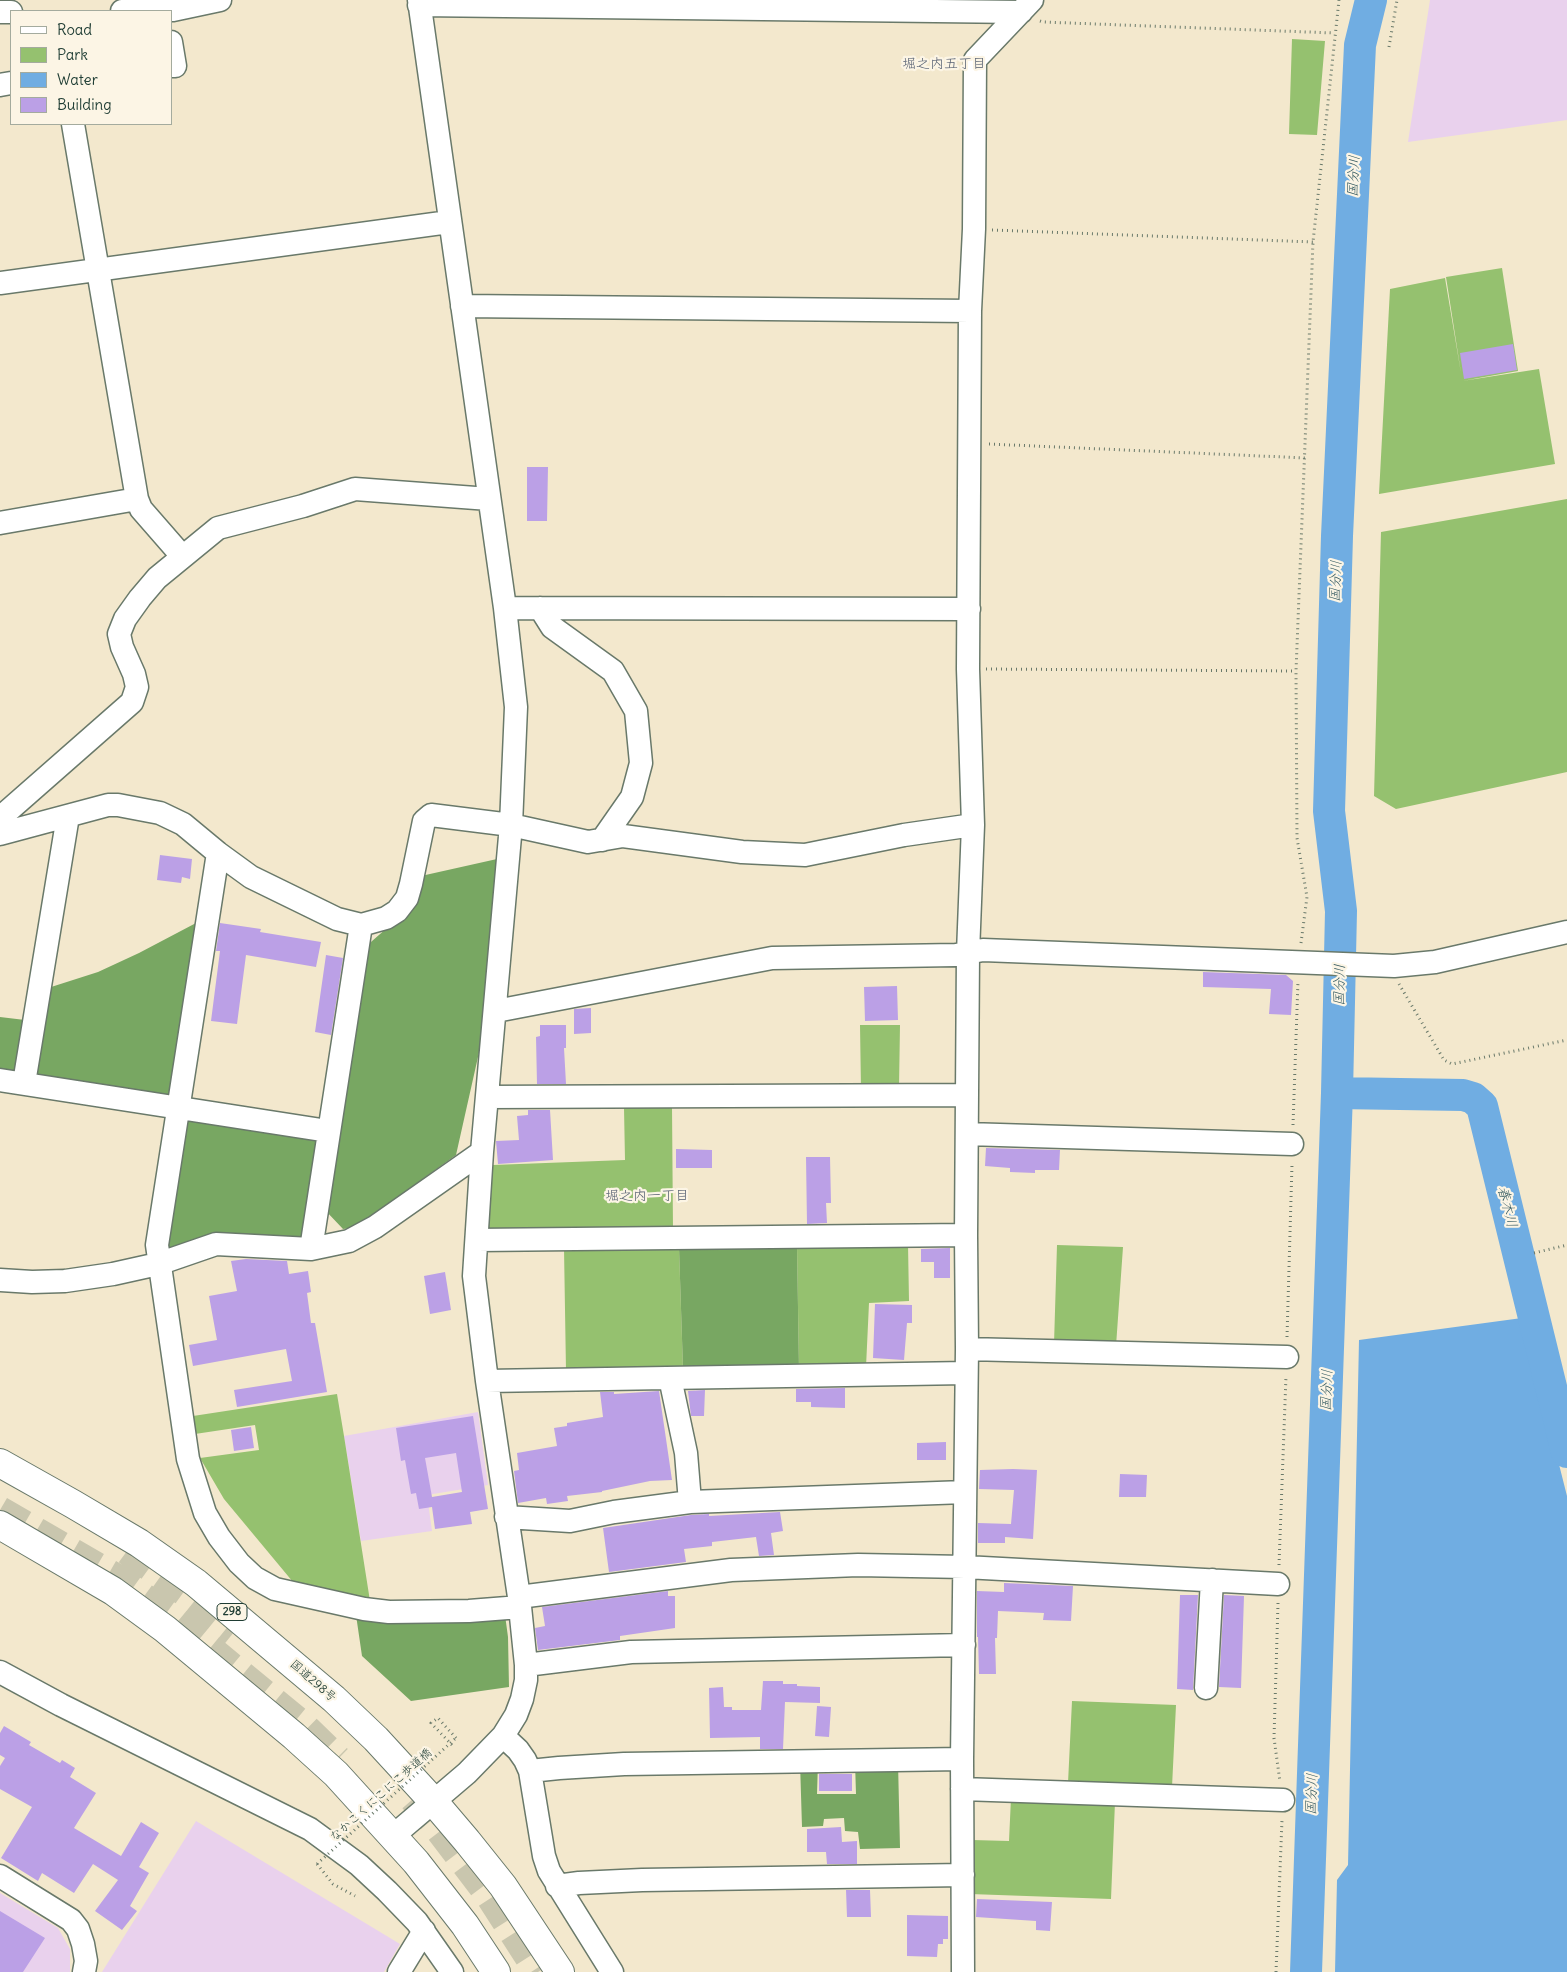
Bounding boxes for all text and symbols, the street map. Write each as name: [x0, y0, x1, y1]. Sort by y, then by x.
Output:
legend: [10, 10, 172, 125]
text: Road: [57, 20, 92, 39]
text: Park: [57, 45, 88, 64]
district label: 堀之内五丁目: [902, 56, 986, 72]
text: Water: [57, 70, 98, 89]
text: Building: [57, 95, 112, 114]
water label: 国分川: [1345, 155, 1363, 197]
water label: 国分川: [1327, 560, 1345, 602]
water label: 国分川: [1331, 964, 1349, 1006]
water label: 春木川: [1494, 1185, 1520, 1229]
district label: 堀之内一丁目: [605, 1188, 689, 1204]
water label: 国分川: [1318, 1369, 1336, 1411]
road number: 298: [217, 1604, 247, 1620]
street label: 国道298号: [287, 1657, 339, 1705]
street label: なかこくにこにこ歩道橋: [327, 1745, 435, 1845]
water label: 国分川: [1303, 1773, 1321, 1815]

